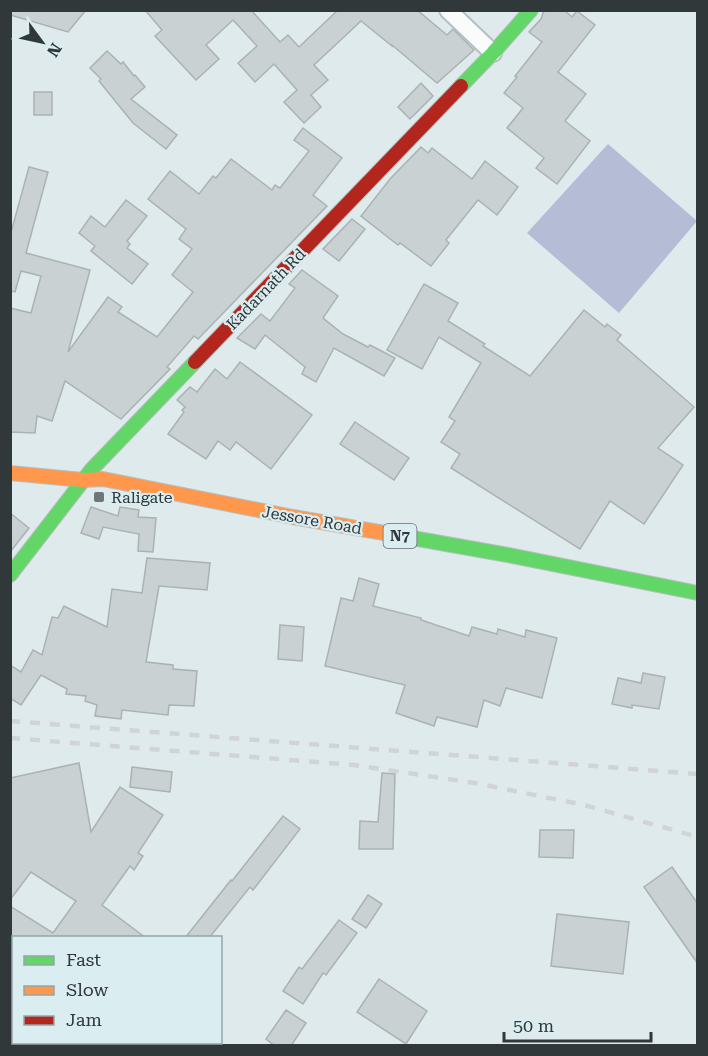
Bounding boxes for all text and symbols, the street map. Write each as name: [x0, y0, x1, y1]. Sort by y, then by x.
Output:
north arrow: [12, 12, 72, 72]
text: N: [43, 40, 65, 60]
street label: Kadarnath Rd: [222, 244, 310, 334]
place label: Raligate: [111, 488, 173, 507]
marker: Raligate: [92, 490, 106, 504]
street label: Jessore Road: [261, 502, 363, 538]
road number: N7: [384, 524, 416, 548]
legend: [12, 936, 222, 1044]
text: Fast: [66, 949, 101, 970]
text: Slow: [66, 979, 108, 1000]
scale bar: [504, 1005, 651, 1043]
text: Jam: [66, 1009, 102, 1030]
text: 50 m: [513, 1015, 554, 1036]

